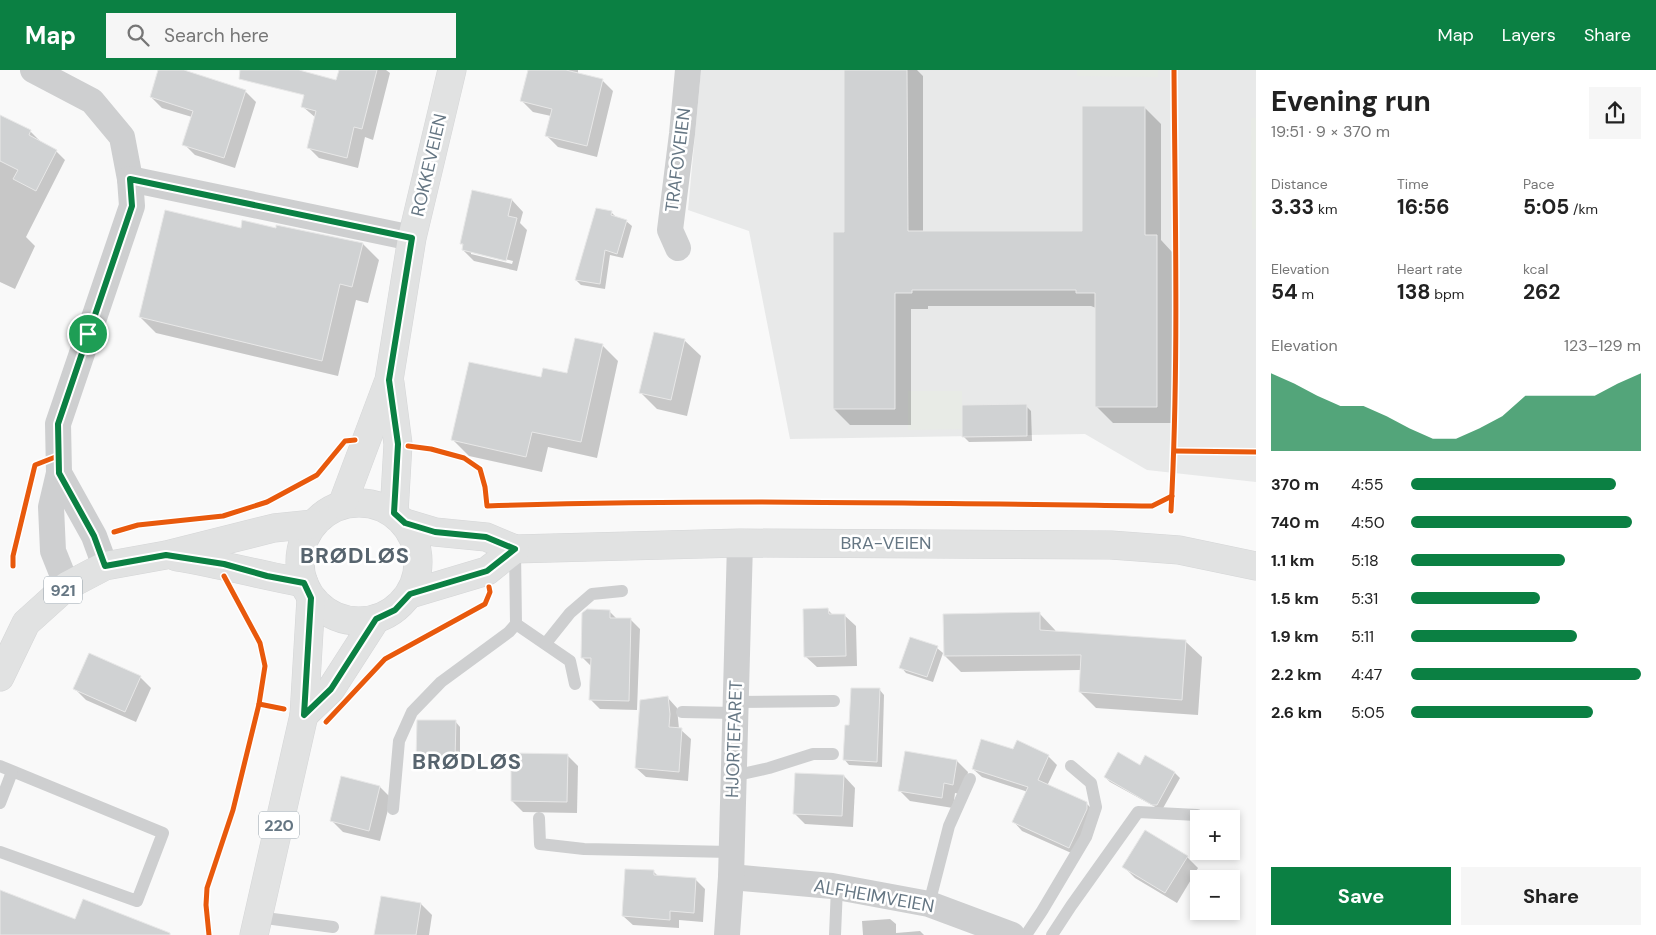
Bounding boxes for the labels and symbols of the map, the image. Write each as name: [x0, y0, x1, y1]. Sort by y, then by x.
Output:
street label: TRAFOVEIEN: [660, 106, 696, 214]
street label: ROKKEVEIEN: [406, 111, 452, 219]
pin: [67, 313, 109, 355]
street label: BRA-VEIEN: [840, 531, 932, 555]
district label: BRØDLØS: [300, 541, 410, 570]
road number: 921: [44, 576, 82, 604]
street label: HJORTEFARET: [720, 680, 748, 798]
district label: BRØDLØS: [412, 747, 522, 776]
road number: 220: [259, 812, 299, 838]
street label: ALFHEIMVEIEN: [812, 874, 936, 918]

